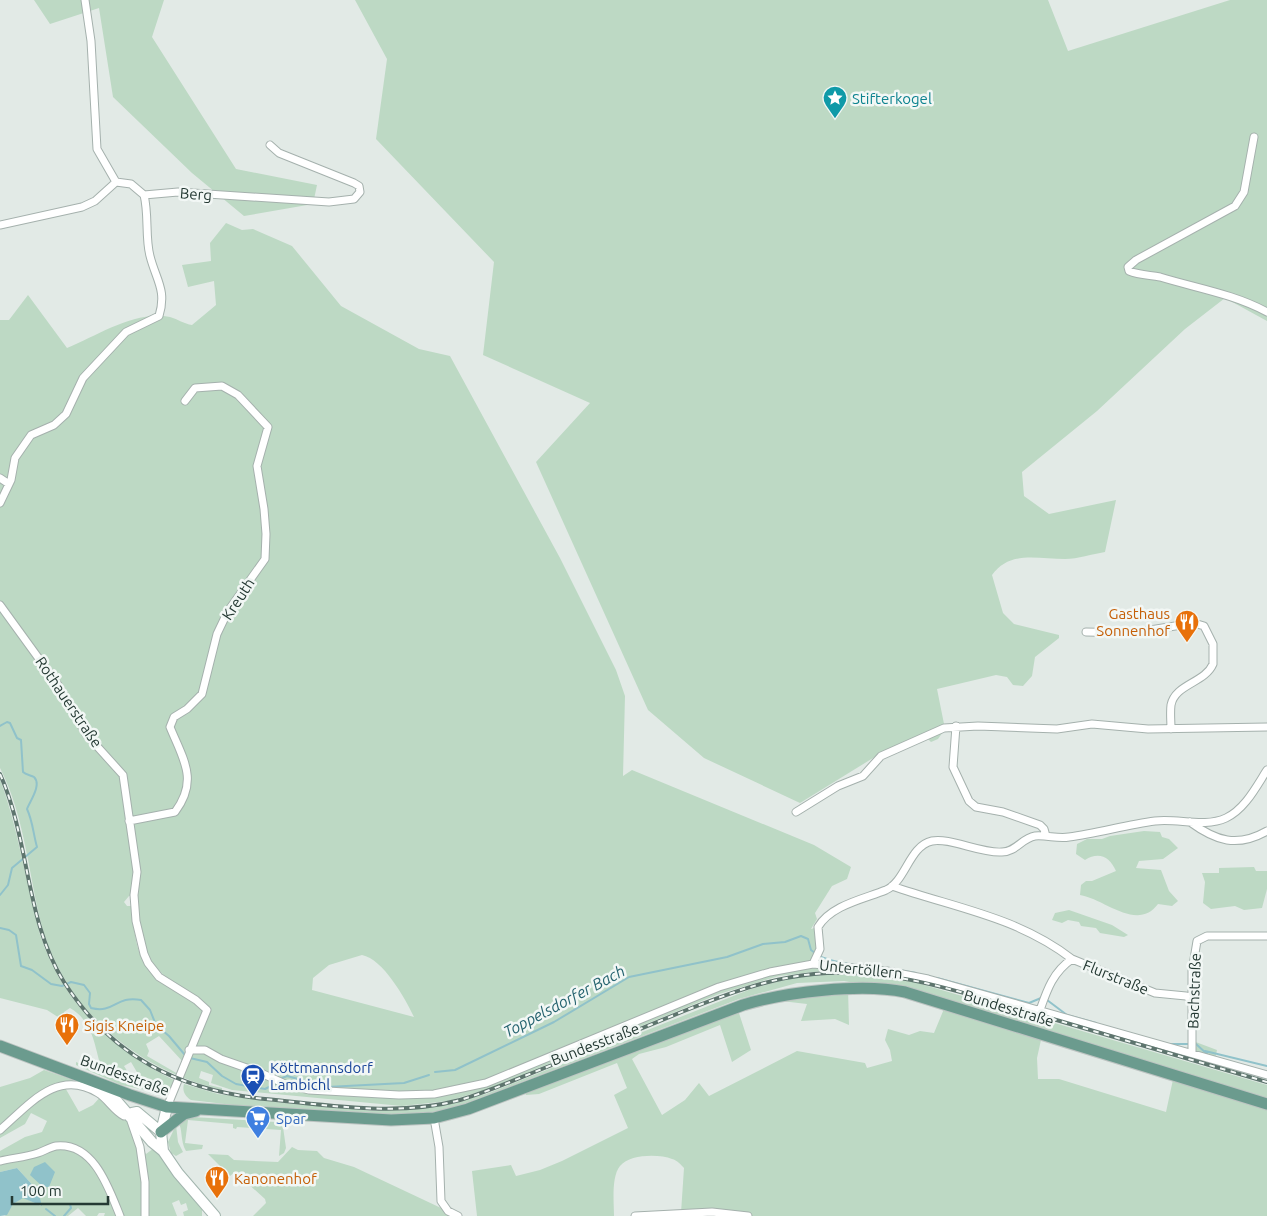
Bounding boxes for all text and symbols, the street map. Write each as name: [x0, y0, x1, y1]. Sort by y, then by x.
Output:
place icon: Stifterkogel: [822, 85, 848, 119]
place label: Stifterkogel: [852, 90, 932, 107]
street label: Berg: [179, 184, 213, 204]
street label: Kreuth: [218, 575, 258, 623]
place label: Gasthaus Sonnenhof: [1096, 605, 1170, 639]
restaurant icon: Gasthaus Sonnenhof: [1174, 609, 1200, 643]
street label: Rothauerstraße: [32, 653, 106, 751]
street label: Bachstraße: [1184, 953, 1204, 1029]
street label: Untertöllern: [819, 956, 903, 982]
street label: Flurstraße: [1081, 956, 1151, 998]
water label: Toppelsdorfer Bach: [500, 961, 628, 1041]
street label: Bundesstraße: [962, 986, 1056, 1030]
restaurant icon: Sigis Kneipe: [54, 1012, 80, 1046]
place label: Sigis Kneipe: [84, 1017, 164, 1034]
street label: Bundesstraße: [548, 1019, 642, 1069]
street label: Bundesstraße: [78, 1051, 172, 1099]
place label: Köttmannsdorf Lambichl: [270, 1059, 373, 1093]
station icon: Köttmannsdorf Lambichl: [240, 1063, 266, 1097]
supermarket icon: Spar: [245, 1105, 271, 1139]
place label: Spar: [276, 1110, 306, 1127]
restaurant icon: Kanonenhof: [204, 1165, 230, 1199]
place label: Kanonenhof: [234, 1170, 317, 1187]
scale bar: [12, 1174, 109, 1206]
text: 100 m: [20, 1182, 62, 1199]

